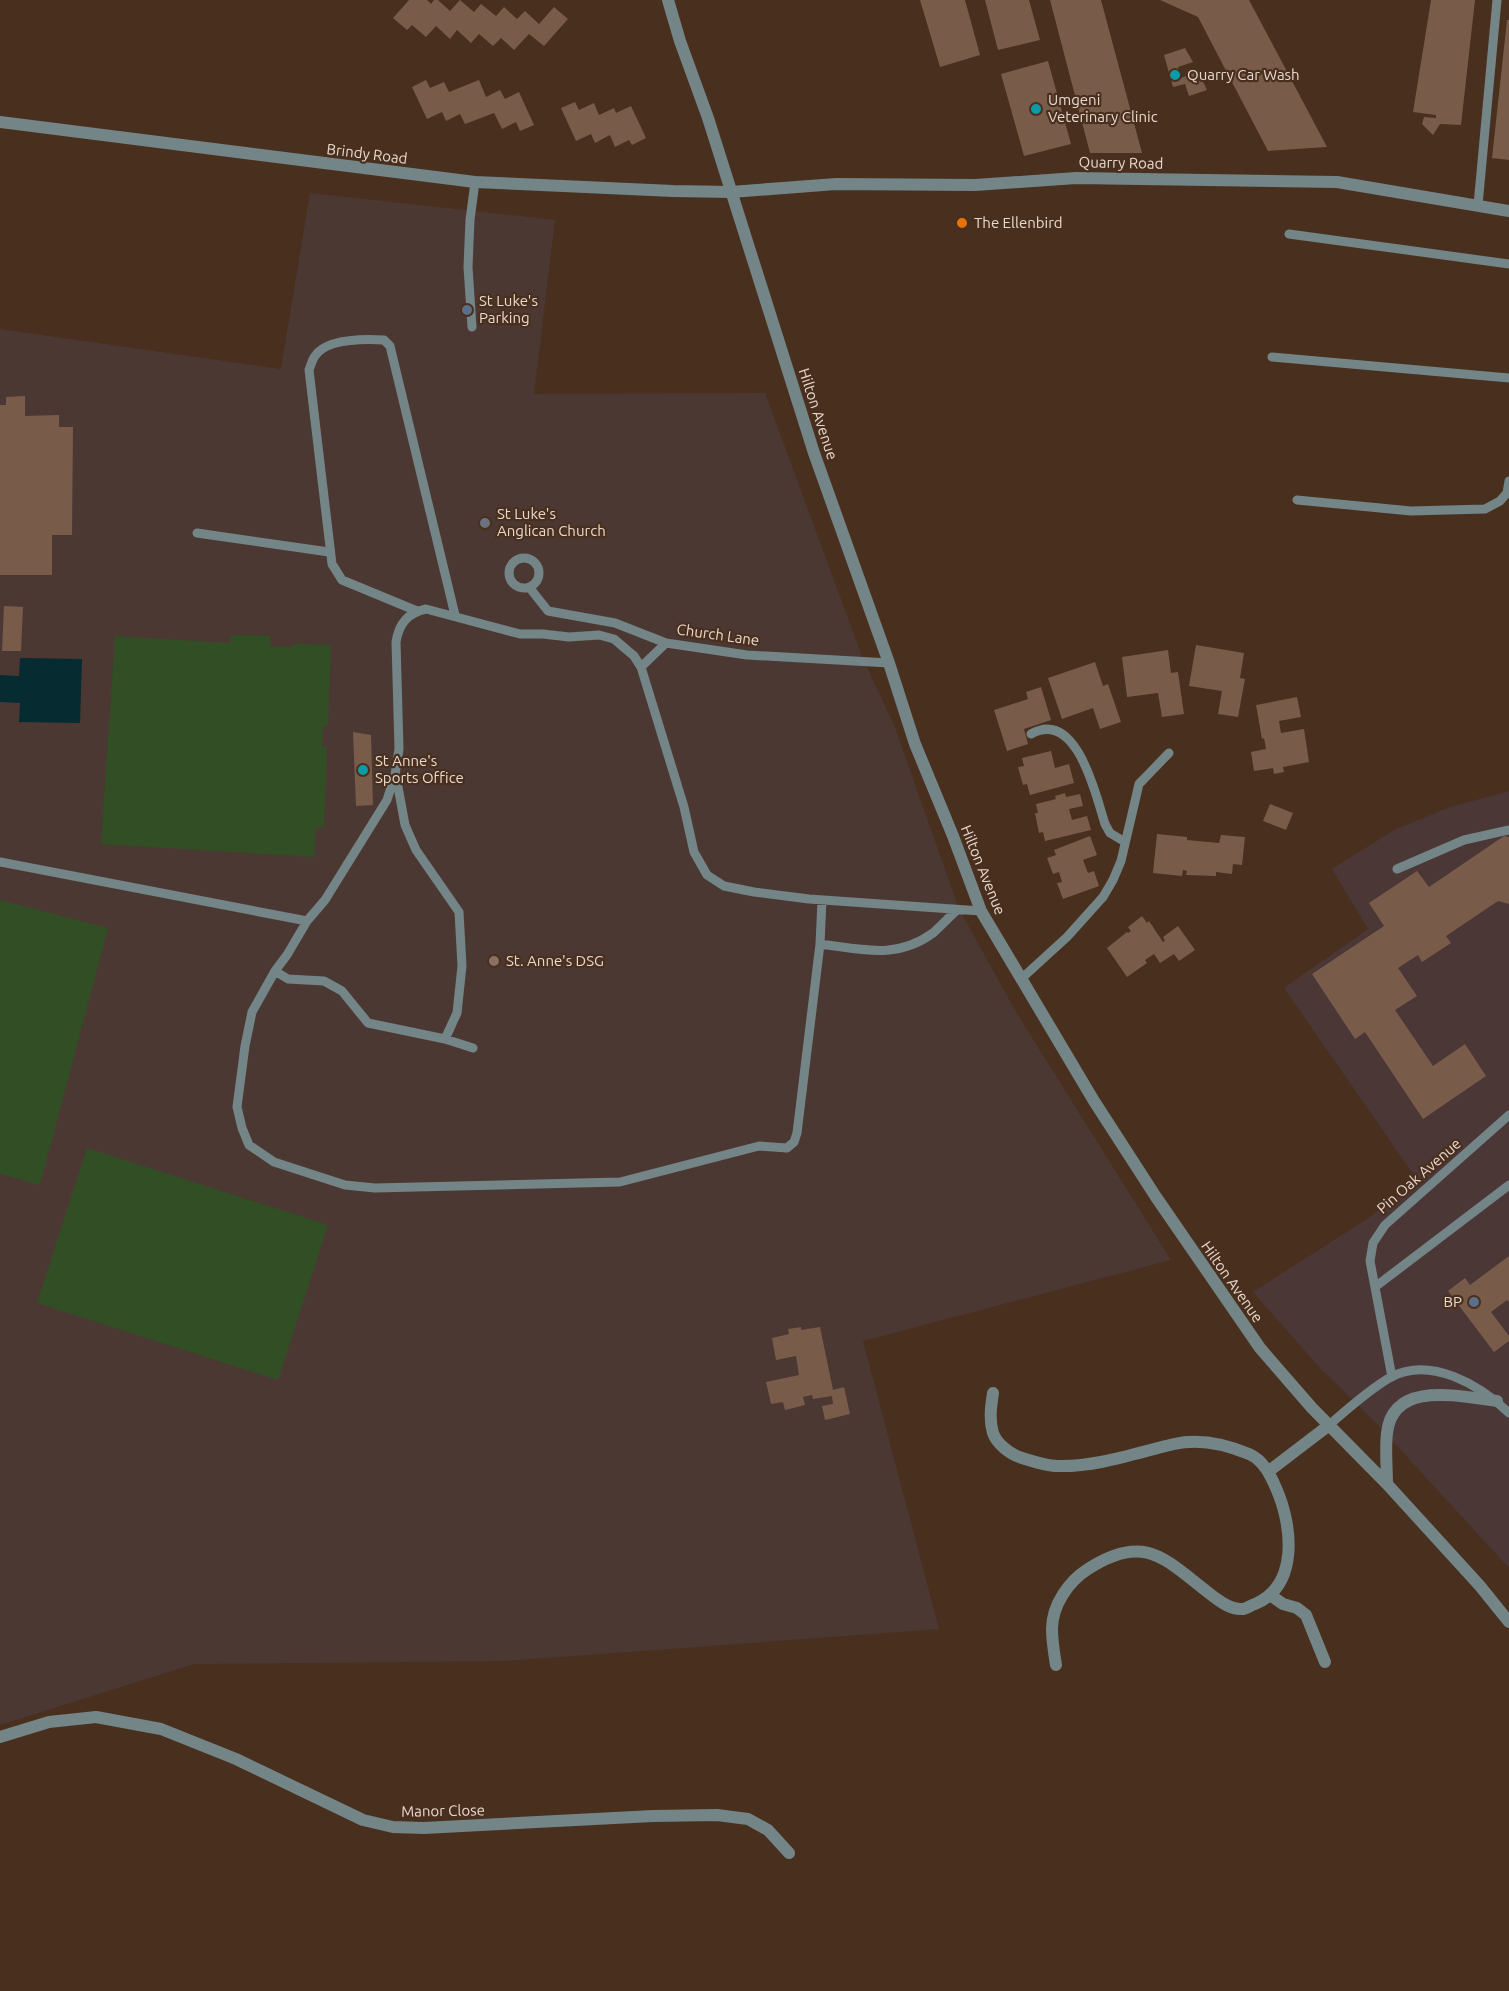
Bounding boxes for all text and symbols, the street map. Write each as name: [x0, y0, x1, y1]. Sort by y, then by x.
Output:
place label: Quarry Car Wash: [1187, 66, 1300, 83]
marker: Quarry Car Wash: [1168, 68, 1182, 82]
place label: Umgeni Veterinary Clinic: [1048, 91, 1158, 125]
marker: Umgeni Veterinary Clinic: [1029, 102, 1043, 116]
street label: Brindy Road: [326, 140, 409, 167]
street label: Quarry Road: [1078, 153, 1164, 172]
place label: The Ellenbird: [974, 214, 1063, 231]
marker: The Ellenbird: [955, 216, 969, 230]
place label: St Luke's Parking: [479, 292, 538, 326]
marker: St Luke's Parking: [460, 303, 474, 317]
street label: Hilton Avenue: [796, 366, 841, 462]
place label: St Luke's Anglican Church: [497, 505, 606, 539]
marker: St Luke's Anglican Church: [478, 516, 492, 530]
street label: Church Lane: [676, 620, 760, 649]
place label: St Anne's Sports Office: [375, 752, 464, 786]
marker: St Anne's Sports Office: [356, 763, 370, 777]
street label: Hilton Avenue: [958, 822, 1009, 917]
place label: St. Anne's DSG: [506, 952, 604, 969]
marker: St. Anne's DSG: [487, 954, 501, 968]
street label: Pin Oak Avenue: [1373, 1135, 1464, 1217]
street label: Hilton Avenue: [1198, 1238, 1267, 1326]
place label: BP: [1444, 1293, 1462, 1310]
marker: BP: [1467, 1295, 1481, 1309]
street label: Manor Close: [401, 1801, 485, 1820]

